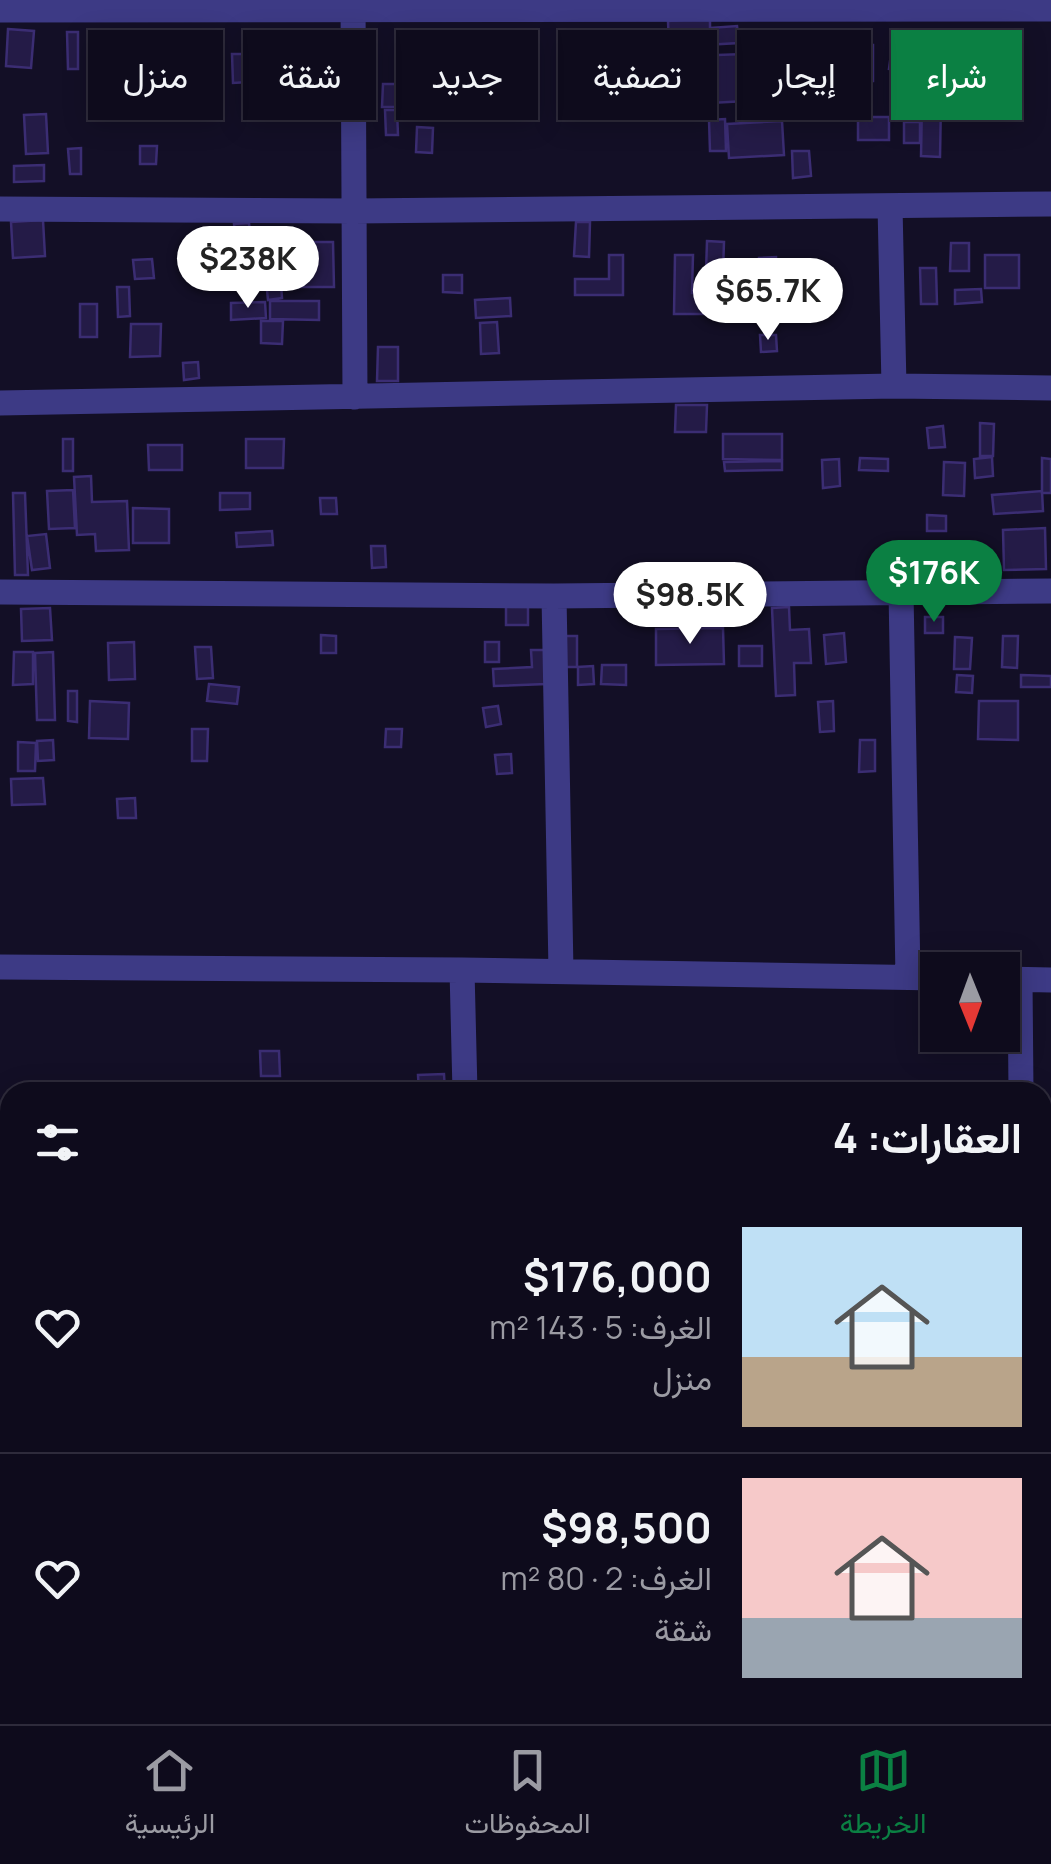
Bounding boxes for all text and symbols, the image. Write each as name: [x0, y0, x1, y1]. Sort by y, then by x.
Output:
chip: منزل: [88, 30, 223, 120]
chip: شقة: [243, 30, 376, 120]
chip: جديد: [396, 30, 538, 120]
chip: تصفية: [558, 30, 717, 120]
chip: إيجار: [737, 30, 871, 120]
chip: شراء: [891, 30, 1022, 120]
pin: $238K: [178, 226, 318, 311]
text: $238K: [199, 236, 297, 280]
pin: $65.7K: [687, 258, 849, 343]
text: $65.7K: [715, 268, 821, 312]
pin: $176K: [864, 540, 1004, 625]
text: $176K: [888, 550, 980, 594]
pin: $98.5K: [609, 562, 771, 647]
text: $98.5K: [636, 572, 744, 616]
north arrow: [920, 952, 1020, 1052]
map controls: [920, 952, 1020, 1052]
text: العقارات: 4: [833, 1108, 1022, 1166]
icon: filters: [30, 1115, 85, 1170]
text: $176,000: [523, 1247, 712, 1305]
icon: home: [822, 1267, 942, 1387]
icon: heart: [30, 1300, 85, 1355]
text: الغرف: 5 · 143 m²: [489, 1305, 712, 1349]
text: منزل: [652, 1356, 712, 1400]
text: $98,500: [541, 1498, 712, 1556]
icon: home: [822, 1518, 942, 1638]
icon: heart: [30, 1551, 85, 1606]
text: الغرف: 2 · 80 m²: [500, 1556, 712, 1600]
text: شقة: [654, 1607, 712, 1651]
tab: الرئيسية: [125, 1743, 215, 1848]
tab: المحفوظات: [464, 1743, 591, 1848]
tab: الخريطة: [840, 1743, 926, 1848]

